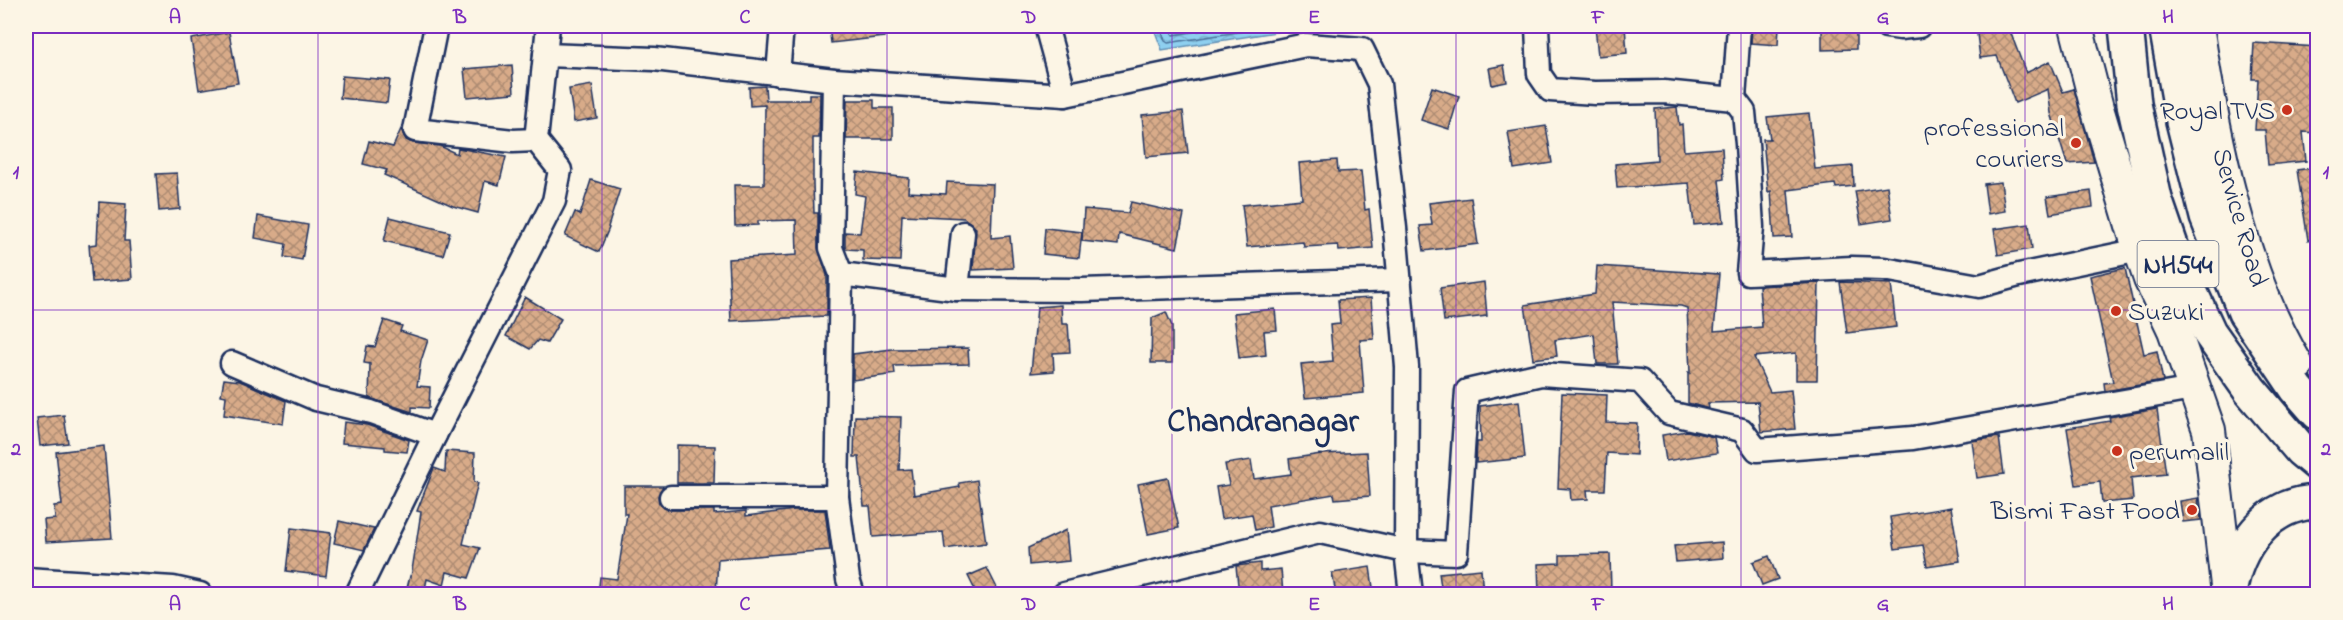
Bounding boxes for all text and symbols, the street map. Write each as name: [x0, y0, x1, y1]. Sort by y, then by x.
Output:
text: A: [169, 4, 181, 33]
text: B: [452, 4, 467, 33]
text: C: [740, 4, 751, 33]
text: D: [1021, 4, 1036, 33]
text: E: [1308, 4, 1320, 33]
text: F: [1591, 4, 1605, 33]
text: G: [1877, 4, 1890, 33]
text: H: [2162, 4, 2174, 33]
place label: Royal TVS: [2160, 93, 2275, 132]
marker: Royal TVS: [2280, 103, 2294, 117]
place label: professional couriers: [1923, 110, 2064, 180]
marker: professional couriers: [2069, 136, 2083, 150]
street label: Service Road: [2200, 144, 2277, 292]
text: 1: [13, 159, 20, 188]
text: 1: [2323, 159, 2330, 188]
road number: NH544: [2138, 241, 2218, 287]
place label: Suzuki: [2128, 294, 2204, 333]
marker: Suzuki: [2109, 304, 2123, 318]
district label: Chandranagar: [1167, 399, 1360, 448]
place label: perumalil: [2129, 434, 2229, 473]
text: 2: [10, 436, 21, 465]
text: 2: [2320, 436, 2331, 465]
marker: perumalil: [2110, 444, 2124, 458]
place label: Bismi Fast Food: [1990, 493, 2180, 532]
marker: Bismi Fast Food: [2185, 503, 2199, 517]
text: A: [169, 591, 181, 620]
text: B: [452, 591, 467, 620]
text: C: [740, 591, 751, 620]
text: D: [1021, 591, 1036, 620]
text: E: [1308, 591, 1320, 620]
text: F: [1591, 591, 1605, 620]
text: G: [1877, 591, 1890, 620]
text: H: [2162, 591, 2174, 620]

